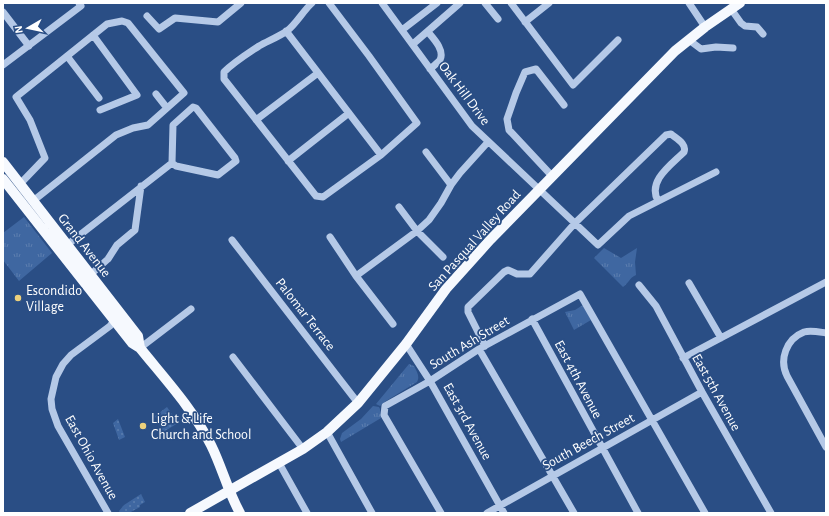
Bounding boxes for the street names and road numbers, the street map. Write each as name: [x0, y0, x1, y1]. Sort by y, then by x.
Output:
street label: Oak Hill Drive: [436, 59, 492, 128]
street label: San Pasqual Valley Road: [426, 188, 524, 294]
street label: Grand Avenue: [55, 211, 113, 280]
street label: Palomar Terrace: [273, 276, 338, 353]
street label: South Ash Street: [427, 313, 512, 372]
street label: East 4th Avenue: [552, 338, 605, 421]
street label: East 5th Avenue: [689, 352, 743, 433]
street label: East 3rd Avenue: [440, 381, 494, 462]
street label: South Beech Street: [540, 411, 637, 473]
street label: East Ohio Avenue: [62, 413, 120, 502]

